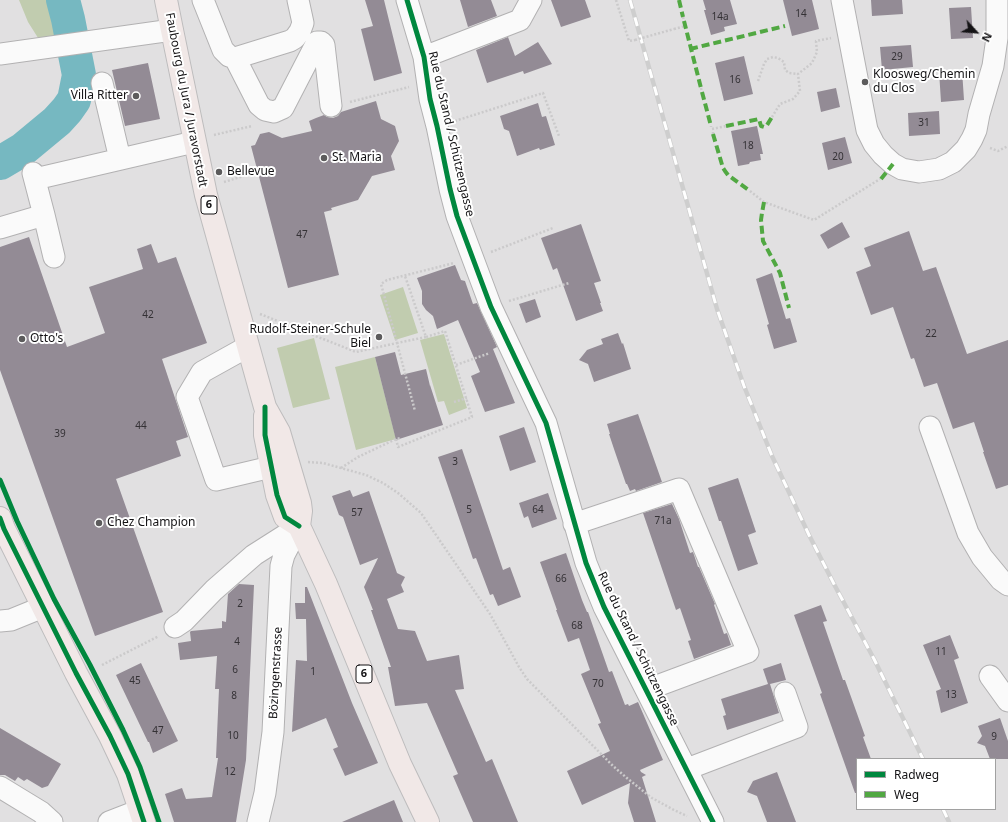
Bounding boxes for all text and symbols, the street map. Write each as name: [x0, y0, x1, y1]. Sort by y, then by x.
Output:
house number: 14: [795, 8, 807, 20]
house number: 14a: [711, 11, 729, 23]
street label: Faubourg du Jura / Juravorstadt: [162, 12, 210, 188]
north arrow: [956, 12, 996, 52]
text: N: [979, 30, 996, 45]
street label: Rue du Stand / Schützengasse: [425, 50, 477, 218]
house number: 29: [891, 51, 903, 63]
place label: Kloosweg/Chemin du Clos: [873, 68, 975, 96]
house number: 16: [729, 74, 741, 86]
marker: Kloosweg/Chemin du Clos: [860, 77, 870, 87]
place label: Villa Ritter: [71, 89, 128, 103]
marker: Villa Ritter: [131, 91, 141, 101]
house number: 31: [918, 117, 930, 129]
house number: 18: [742, 140, 754, 152]
place label: St. Maria: [332, 151, 382, 165]
house number: 20: [832, 151, 844, 163]
marker: St. Maria: [319, 153, 329, 163]
place label: Bellevue: [227, 165, 275, 179]
marker: Bellevue: [214, 167, 224, 177]
road number: 6: [201, 196, 217, 214]
house number: 47: [296, 229, 308, 241]
house number: 42: [142, 309, 154, 321]
place label: Rudolf-Steiner-Schule Biel: [250, 323, 371, 351]
house number: 22: [925, 328, 937, 340]
place label: Otto's: [30, 332, 63, 346]
marker: Rudolf-Steiner-Schule Biel: [374, 332, 384, 342]
marker: Otto's: [17, 334, 27, 344]
house number: 44: [135, 420, 147, 432]
house number: 39: [54, 428, 66, 440]
house number: 3: [452, 456, 458, 468]
house number: 5: [466, 504, 472, 516]
house number: 64: [532, 504, 544, 516]
house number: 57: [351, 507, 363, 519]
house number: 71a: [654, 515, 672, 527]
place label: Chez Champion: [107, 516, 196, 530]
marker: Chez Champion: [94, 518, 104, 528]
street label: Rue du Stand / Schützengasse: [594, 570, 682, 728]
house number: 66: [555, 573, 567, 585]
house number: 2: [237, 598, 243, 610]
house number: 68: [571, 620, 583, 632]
street label: Bözingenstrasse: [266, 626, 286, 720]
house number: 4: [234, 636, 240, 648]
house number: 11: [935, 646, 947, 658]
house number: 6: [232, 664, 238, 676]
road number: 6: [356, 665, 372, 683]
house number: 1: [310, 666, 316, 678]
house number: 45: [129, 675, 141, 687]
house number: 70: [592, 678, 604, 690]
house number: 13: [945, 689, 957, 701]
house number: 8: [231, 690, 237, 702]
house number: 47: [152, 725, 164, 737]
house number: 10: [227, 730, 239, 742]
house number: 9: [991, 731, 997, 743]
legend: [856, 758, 996, 810]
house number: 12: [224, 766, 236, 778]
text: Radweg: [894, 766, 939, 783]
text: Weg: [894, 786, 919, 803]

